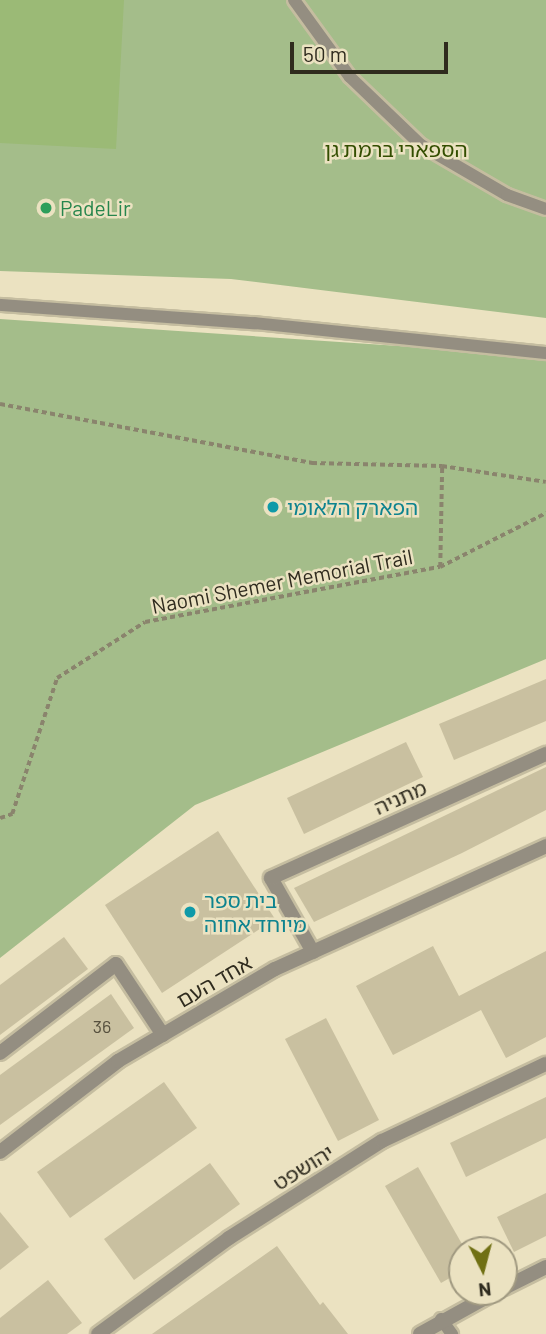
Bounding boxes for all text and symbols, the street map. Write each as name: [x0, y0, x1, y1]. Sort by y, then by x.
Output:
scale bar: [294, 28, 452, 72]
text: 50 m: [303, 41, 347, 66]
park label: הספארי ברמת גן: [324, 136, 468, 162]
place label: PadeLir: [60, 195, 131, 221]
marker: PadeLir: [38, 200, 54, 216]
place label: הפארק הלאומי: [287, 494, 418, 520]
marker: הפארק הלאומי: [265, 499, 281, 515]
street label: Naomi Shemer Memorial Trail: [149, 543, 415, 619]
street label: מתניה: [370, 774, 430, 820]
place label: בית ספר מיוחד אחוה: [204, 887, 307, 937]
marker: בית ספר מיוחד אחוה: [182, 904, 198, 920]
street label: אחד העם: [172, 949, 256, 1013]
house number: 36: [93, 1015, 111, 1037]
street label: יהושפט: [268, 1139, 338, 1195]
north arrow: [448, 1236, 518, 1306]
text: N: [478, 1278, 493, 1302]

